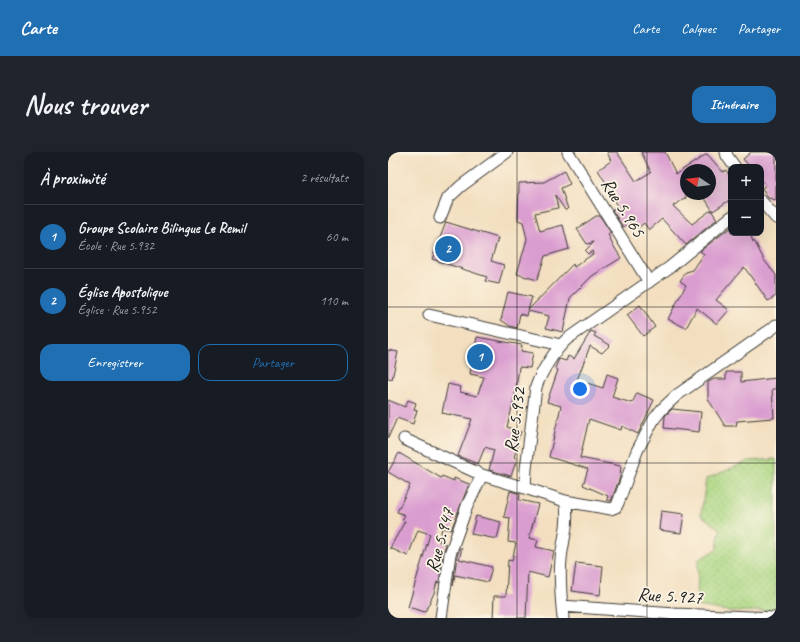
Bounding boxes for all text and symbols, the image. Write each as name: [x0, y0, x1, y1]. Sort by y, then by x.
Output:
text: Carte: [20, 16, 57, 40]
text: Carte: [632, 20, 659, 37]
text: Calques: [681, 20, 716, 37]
text: Partager: [738, 20, 780, 37]
button: Itinéraire: [692, 86, 776, 123]
text: Nous trouver: [24, 87, 147, 122]
north arrow: [680, 164, 716, 200]
map controls: [728, 164, 764, 236]
button: +: [728, 164, 764, 200]
text: À proximité: [40, 168, 105, 189]
text: 2 résultats: [300, 170, 348, 186]
street label: Rue 5.965: [596, 173, 651, 243]
button: −: [728, 200, 764, 236]
text: Groupe Scolaire Bilingue Le Remil: [78, 219, 245, 238]
text: 1: [50, 229, 56, 245]
text: 60 m: [326, 229, 348, 245]
pin: 2: [435, 234, 461, 264]
text: École · Rue 5.932: [78, 238, 154, 254]
text: Église Apostolique: [78, 283, 167, 302]
text: 2: [50, 293, 56, 309]
text: 110 m: [320, 293, 348, 309]
text: Église · Rue 5.952: [78, 302, 157, 318]
pin: 1: [467, 342, 493, 372]
button: Enregistrer: [40, 344, 190, 381]
button: Partager: [198, 344, 348, 381]
your location: [570, 379, 590, 399]
street label: Rue 5.932: [499, 385, 532, 454]
street label: Rue 5.947: [420, 504, 460, 575]
street label: Rue 5.927: [637, 582, 705, 610]

